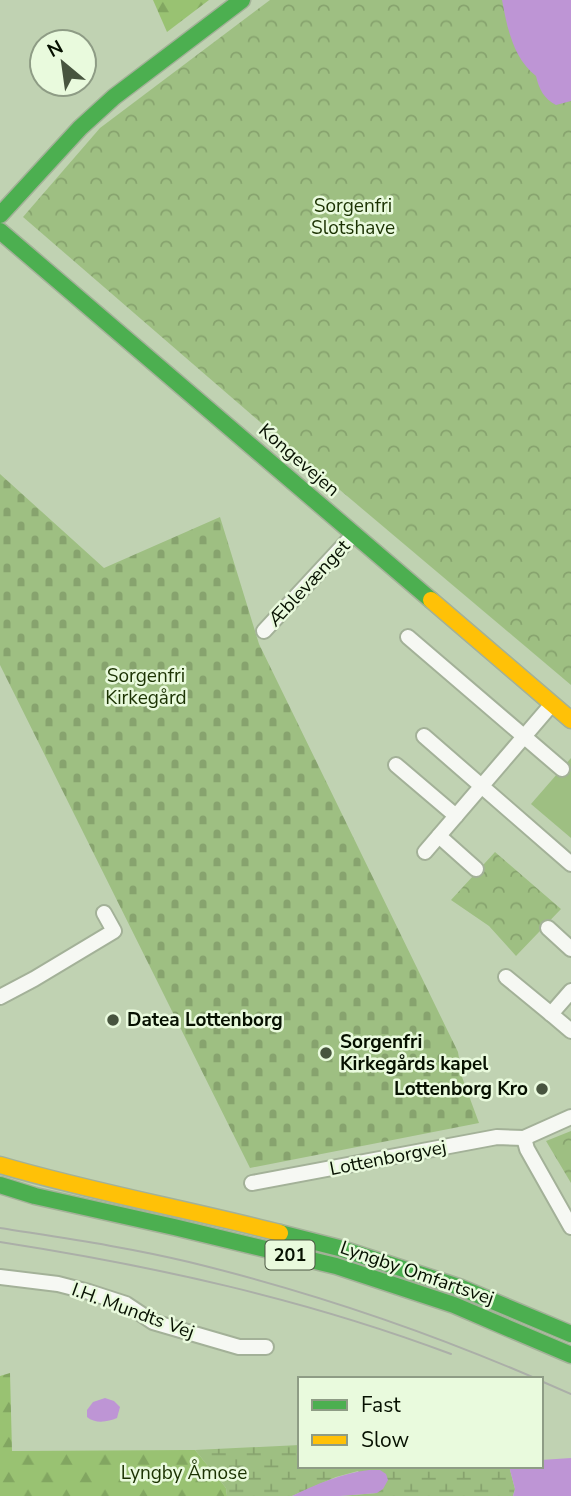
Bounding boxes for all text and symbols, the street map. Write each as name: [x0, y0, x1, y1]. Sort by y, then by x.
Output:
north arrow: [28, 28, 98, 98]
text: N: [43, 34, 68, 64]
park label: Sorgenfri Slotshave: [311, 193, 395, 241]
street label: Kongevejen: [253, 418, 345, 502]
street label: Æblevænget: [261, 534, 356, 633]
park label: Sorgenfri Kirkegård: [105, 663, 187, 711]
place label: Datea Lottenborg: [127, 1007, 283, 1033]
marker: Datea Lottenborg: [105, 1012, 121, 1028]
place label: Sorgenfri Kirkegårds kapel: [340, 1029, 488, 1077]
marker: Sorgenfri Kirkegårds kapel: [318, 1045, 334, 1061]
place label: Lottenborg Kro: [394, 1076, 528, 1102]
marker: Lottenborg Kro: [534, 1081, 550, 1097]
street label: Lottenborgvej: [327, 1134, 449, 1182]
street label: Lyngby Omfartsvej: [337, 1234, 497, 1312]
road number: 201: [266, 1240, 314, 1270]
street label: I.H. Mundts Vej: [68, 1277, 198, 1345]
legend: [298, 1377, 543, 1468]
text: Fast: [361, 1391, 401, 1419]
text: Slow: [361, 1426, 410, 1454]
park label: Lyngby Åmose: [121, 1459, 247, 1486]

